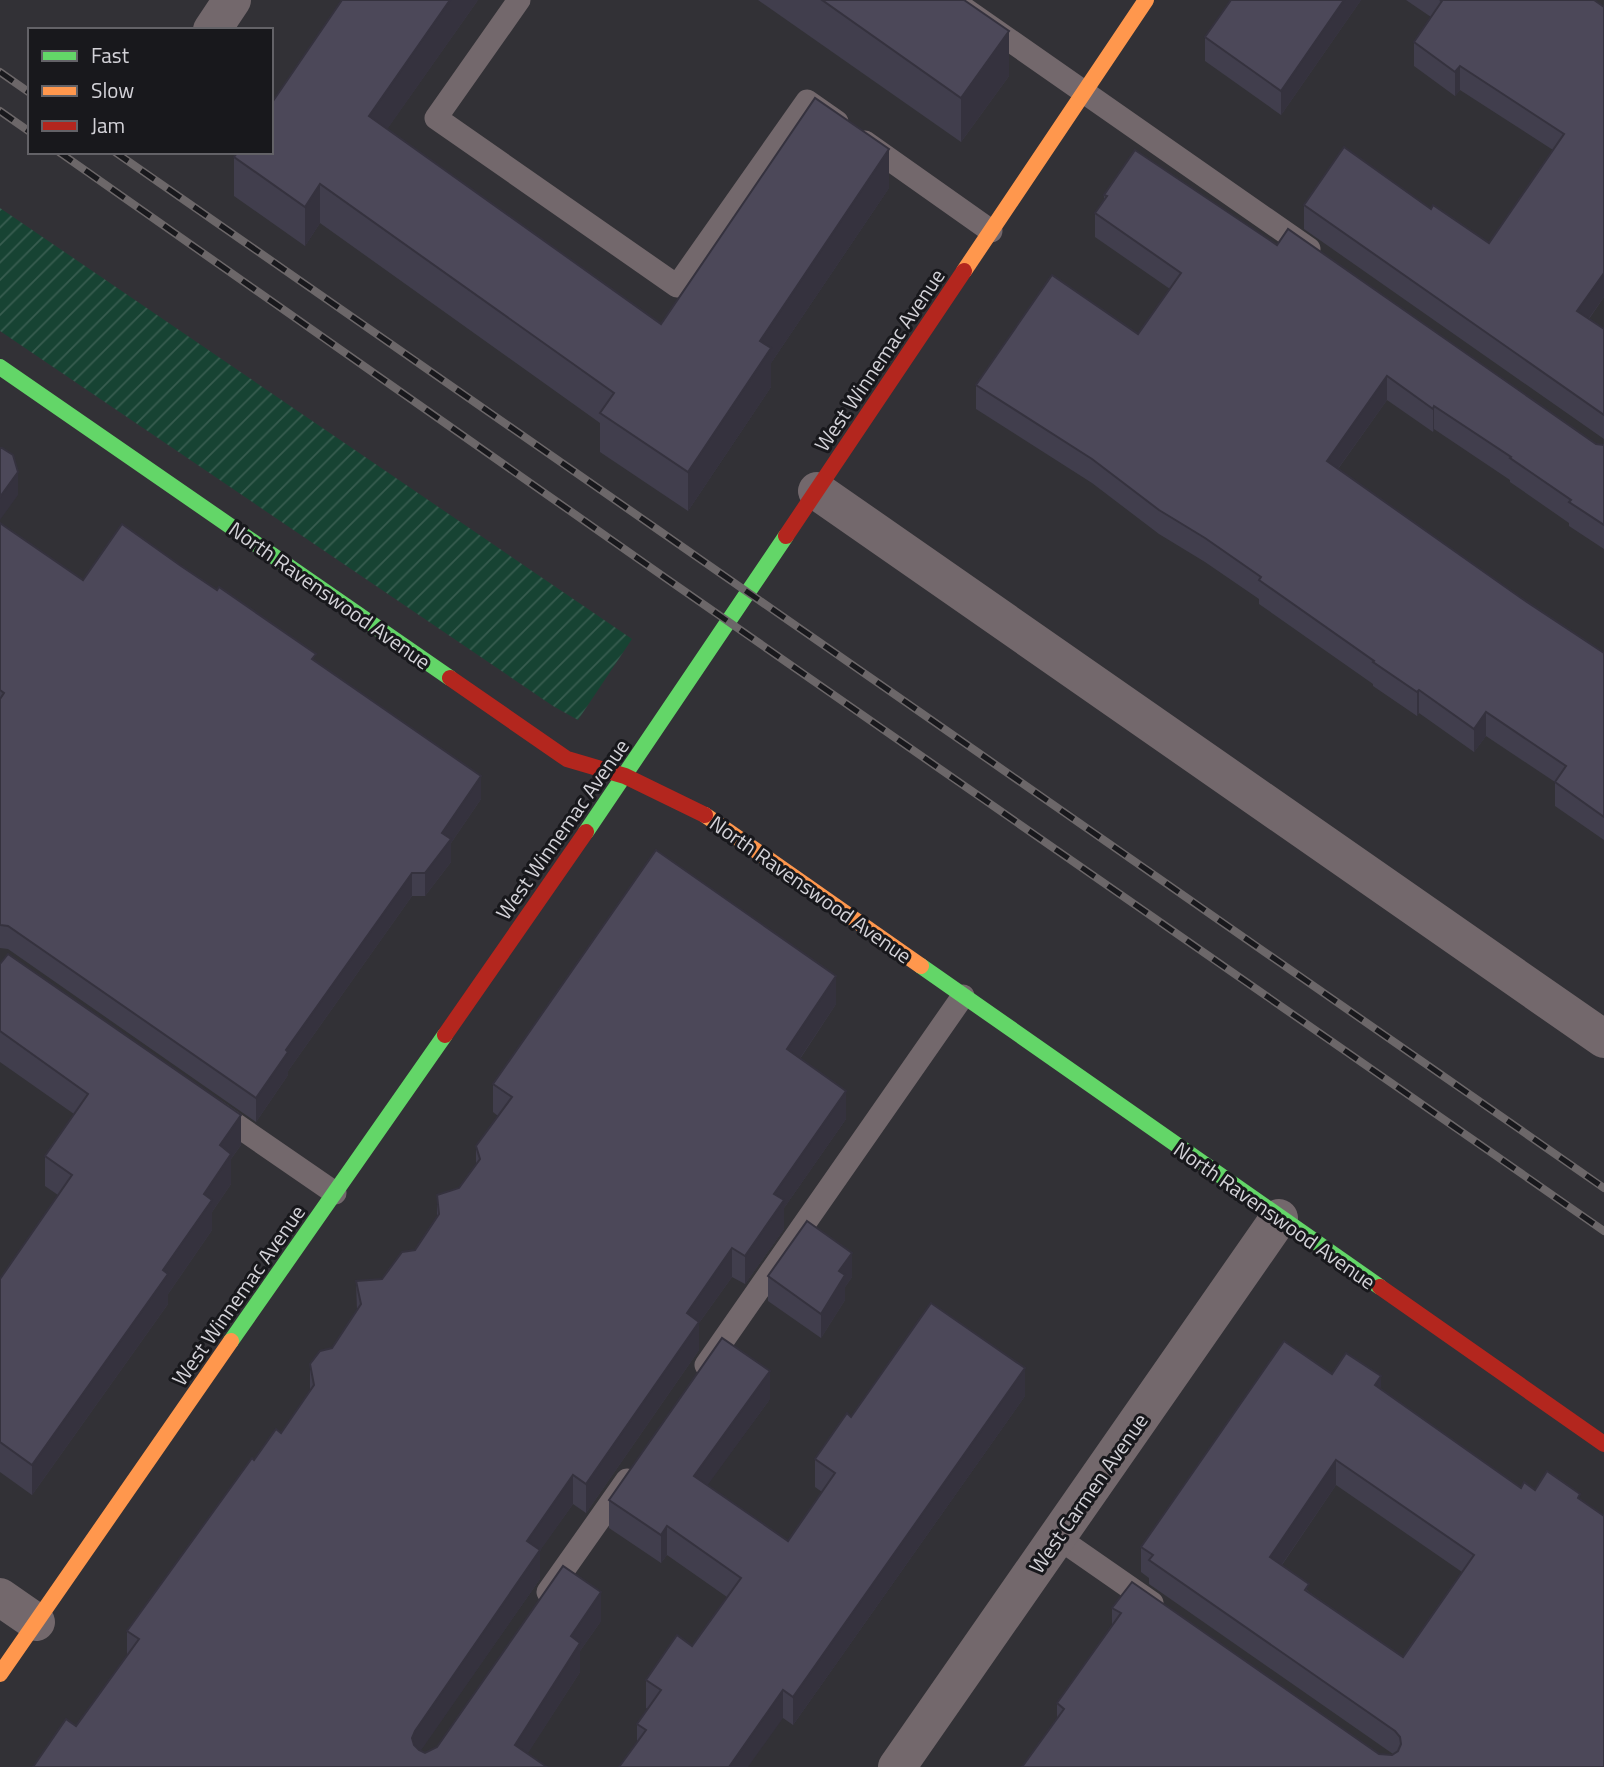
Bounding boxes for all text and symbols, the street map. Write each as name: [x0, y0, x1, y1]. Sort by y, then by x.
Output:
legend: [28, 28, 273, 154]
text: Fast: [91, 39, 130, 71]
text: Slow: [91, 74, 134, 106]
text: Jam: [91, 109, 125, 141]
street label: West Winnemac Avenue: [806, 262, 952, 458]
street label: North Ravenswood Avenue: [223, 513, 437, 677]
street label: West Winnemac Avenue: [487, 732, 637, 926]
street label: North Ravenswood Avenue: [704, 807, 918, 971]
street label: North Ravenswood Avenue: [1168, 1133, 1382, 1297]
street label: West Winnemac Avenue: [163, 1198, 313, 1392]
street label: West Carmen Avenue: [1021, 1406, 1155, 1580]

